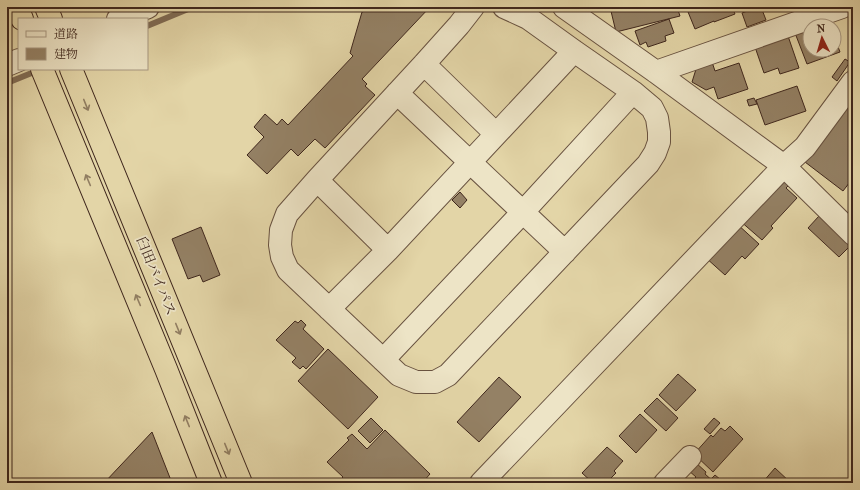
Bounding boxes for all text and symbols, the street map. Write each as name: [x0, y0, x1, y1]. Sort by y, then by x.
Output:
legend: [18, 18, 148, 70]
north arrow: [802, 18, 842, 58]
text: N: [816, 22, 827, 35]
text: 道路: [54, 27, 78, 41]
text: 建物: [54, 47, 78, 61]
one-way arrow: [82, 99, 90, 111]
one-way arrow: [84, 175, 91, 187]
street label: 臼田バイパス: [132, 234, 180, 318]
one-way arrow: [134, 295, 141, 307]
one-way arrow: [175, 322, 182, 334]
one-way arrow: [182, 415, 190, 427]
one-way arrow: [224, 443, 232, 455]

